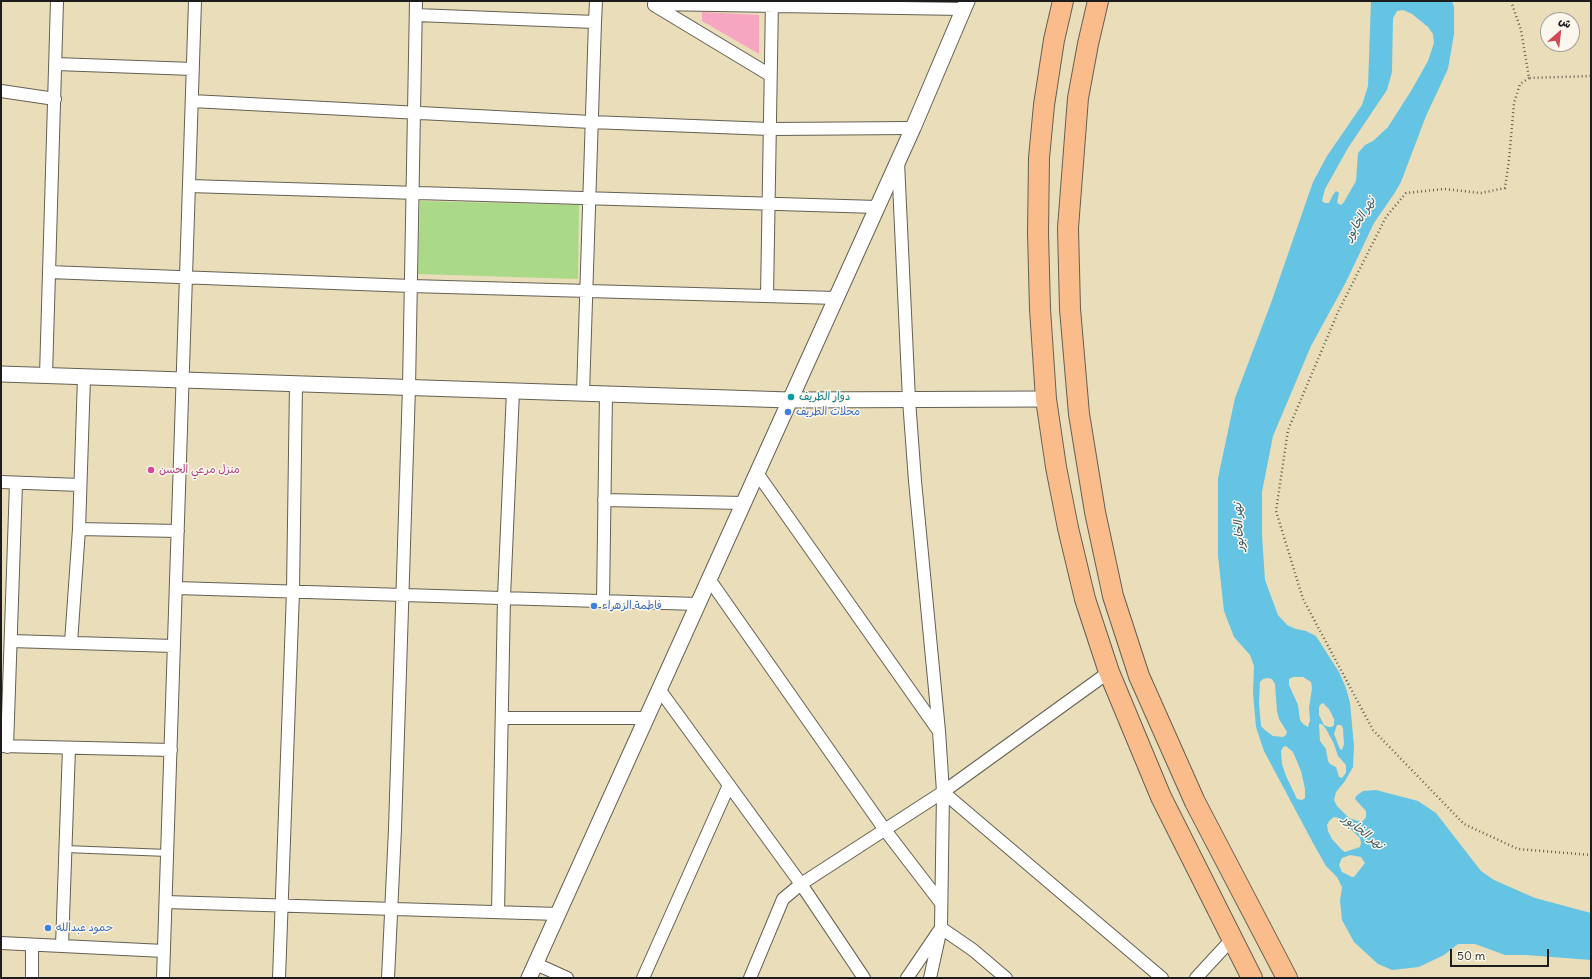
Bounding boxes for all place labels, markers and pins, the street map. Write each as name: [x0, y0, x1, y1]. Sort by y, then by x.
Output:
place label: دوار الطريف: [799, 390, 850, 404]
marker: دوار الطريف: [786, 392, 796, 402]
place label: محلات الطريف: [796, 405, 860, 419]
marker: محلات الطريف: [783, 407, 793, 417]
place label: منزل مرعي الحسن: [159, 463, 240, 477]
marker: منزل مرعي الحسن: [146, 465, 156, 475]
place label: فاطمة الزهراء: [602, 599, 662, 613]
marker: فاطمة الزهراء: [589, 601, 599, 611]
place label: حمود عبدالله: [56, 921, 113, 935]
marker: حمود عبدالله: [43, 923, 53, 933]

